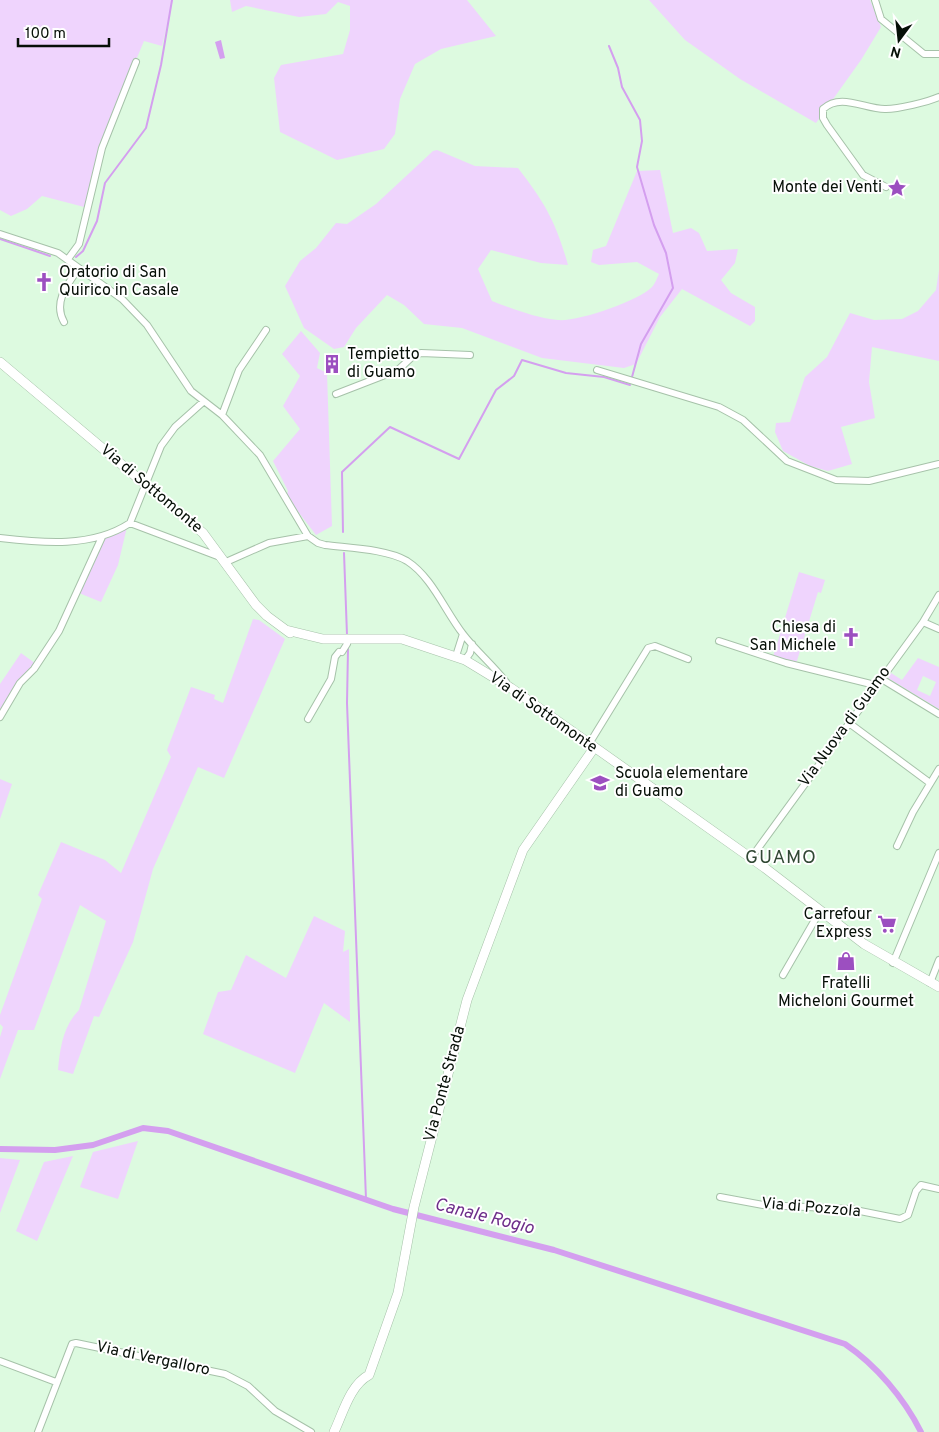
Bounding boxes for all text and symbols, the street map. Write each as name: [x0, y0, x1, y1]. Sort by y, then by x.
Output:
scale bar: [18, 15, 109, 47]
north arrow: [874, 15, 924, 65]
text: 100 m: [25, 25, 66, 44]
text: N: [889, 42, 903, 61]
place icon: Monte dei Venti: [886, 177, 908, 199]
place label: Monte dei Venti: [772, 178, 882, 198]
place label: Oratorio di San Quirico in Casale: [59, 263, 179, 301]
church icon: Oratorio di San Quirico in Casale: [33, 271, 55, 293]
place label: Tempietto di Guamo: [347, 345, 420, 383]
building icon: Tempietto di Guamo: [321, 353, 343, 375]
street label: Via di Sottomonte: [96, 440, 206, 538]
place label: Chiesa di San Michele: [749, 618, 836, 656]
church icon: Chiesa di San Michele: [840, 626, 862, 648]
street label: Via Nuova di Guamo: [795, 663, 895, 791]
street label: Via di Sottomonte: [485, 668, 601, 758]
place label: Scuola elementare di Guamo: [615, 764, 748, 802]
school or university icon: Scuola elementare di Guamo: [589, 772, 611, 794]
district label: GUAMO: [745, 846, 817, 870]
place label: Carrefour Express: [804, 905, 872, 943]
supermarket icon: Carrefour Express: [876, 913, 898, 935]
shop icon: Fratelli Micheloni Gourmet: [835, 950, 857, 972]
place label: Fratelli Micheloni Gourmet: [778, 974, 914, 1012]
street label: Via Ponte Strada: [420, 1024, 470, 1144]
water label: Canale Rogio: [432, 1194, 537, 1241]
street label: Via di Pozzola: [760, 1194, 862, 1222]
street label: Via di Vergalloro: [94, 1337, 212, 1381]

